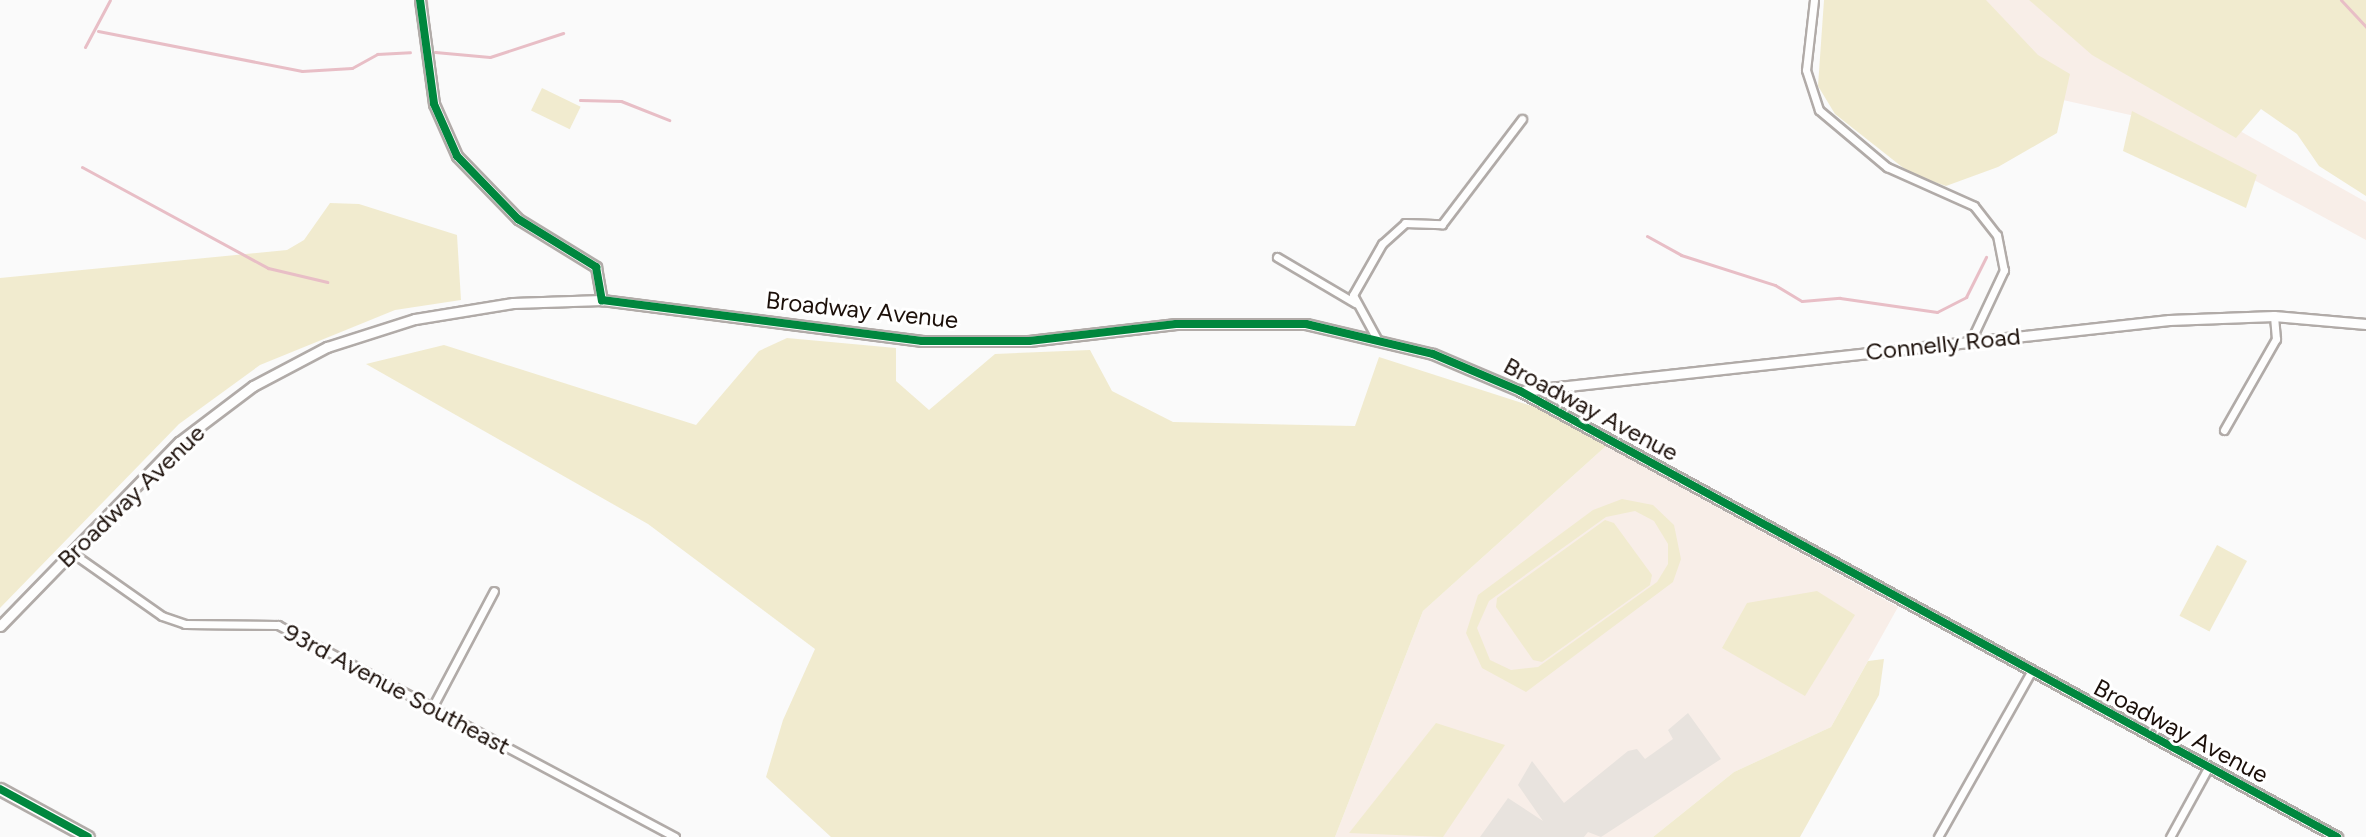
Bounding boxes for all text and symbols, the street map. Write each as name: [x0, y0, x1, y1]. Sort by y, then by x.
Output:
street label: Broadway Avenue: [764, 286, 960, 334]
street label: Connelly Road: [1864, 322, 2022, 366]
street label: Broadway Avenue: [1499, 351, 1683, 467]
street label: Broadway Avenue: [51, 419, 211, 573]
street label: 93rd Avenue Southeast: [279, 617, 515, 761]
street label: Broadway Avenue: [2089, 673, 2273, 789]

